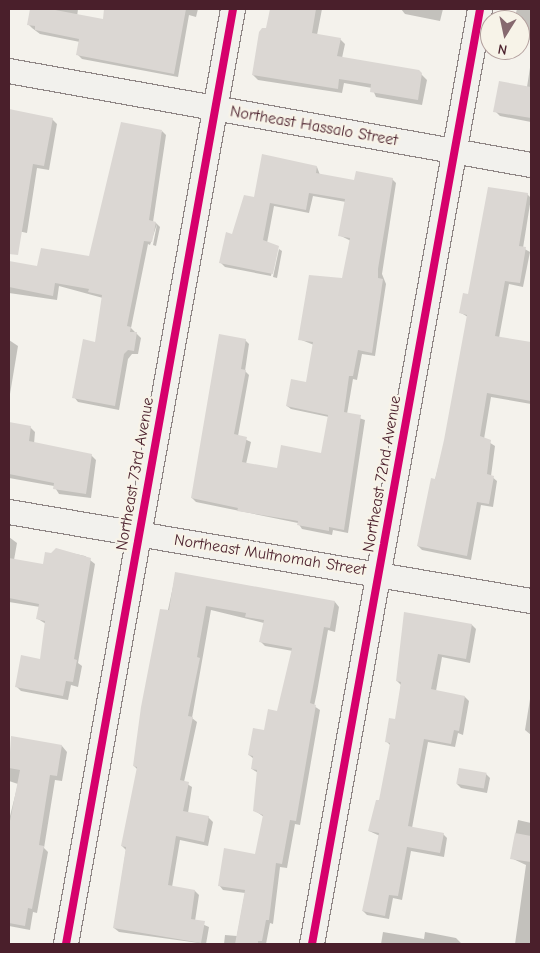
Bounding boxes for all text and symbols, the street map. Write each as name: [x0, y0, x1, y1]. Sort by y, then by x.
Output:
north arrow: [480, 10, 530, 60]
text: N: [497, 40, 508, 58]
street label: Northeast Hassalo Street: [229, 102, 399, 150]
street label: Northeast 72nd Avenue: [359, 394, 405, 554]
street label: Northeast 73rd Avenue: [112, 396, 158, 552]
street label: Northeast Multnomah Street: [173, 530, 367, 580]

